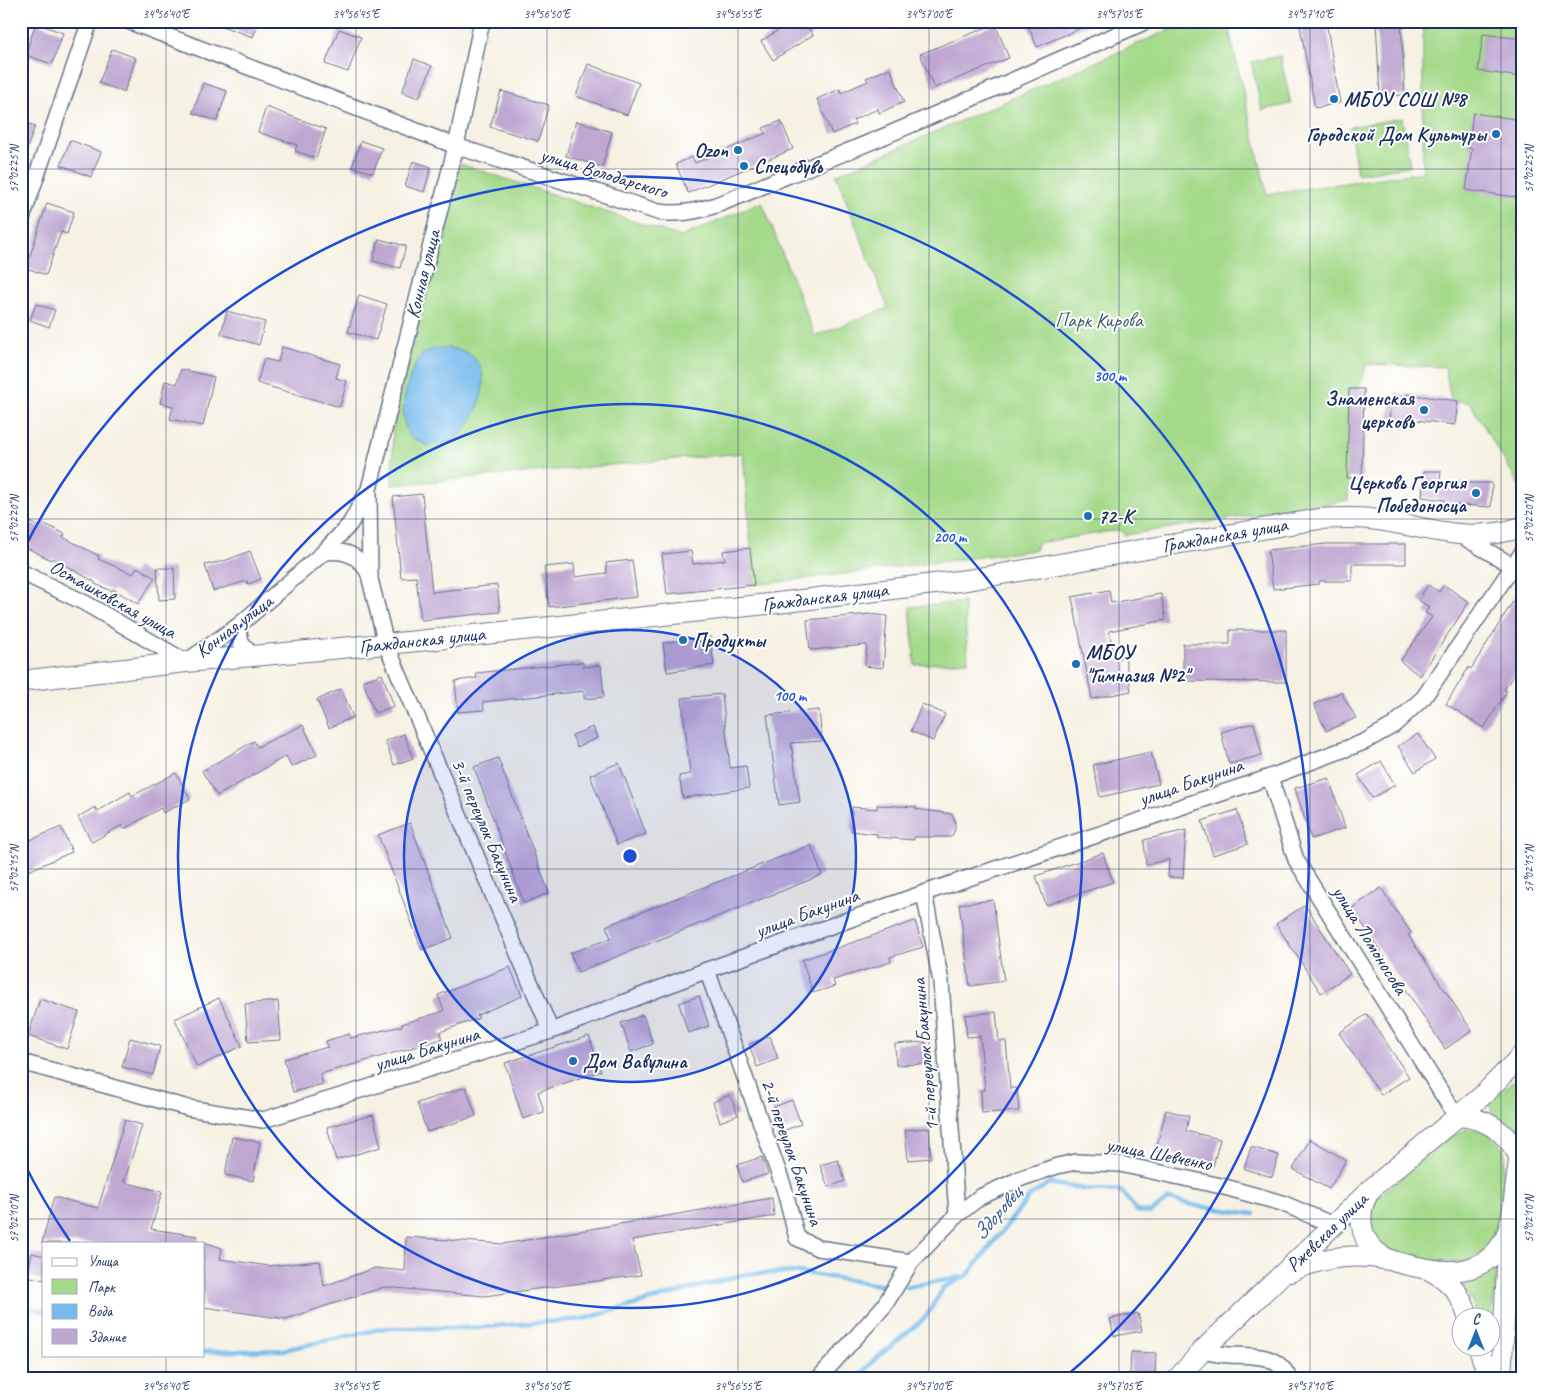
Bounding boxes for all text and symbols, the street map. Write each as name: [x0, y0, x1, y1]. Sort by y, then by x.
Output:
text: 34°56'40"E: [143, 6, 191, 22]
text: 34°56'45"E: [333, 6, 381, 22]
text: 34°56'50"E: [524, 6, 572, 22]
text: 34°56'55"E: [715, 6, 763, 22]
text: 34°57'00"E: [906, 6, 954, 22]
text: 34°57'05"E: [1096, 6, 1144, 22]
text: 34°57'10"E: [1287, 6, 1335, 22]
place label: МБОУ СОШ №8: [1344, 87, 1469, 112]
marker: МБОУ СОШ №8: [1328, 93, 1340, 105]
place label: Городской Дом Культуры: [1306, 122, 1488, 148]
marker: Городской Дом Культуры: [1490, 128, 1502, 140]
place label: Ozon: [695, 138, 729, 163]
street label: улица Володарского: [537, 142, 672, 205]
text: 57°02'25"N: [6, 144, 22, 193]
marker: Ozon: [732, 144, 744, 156]
text: 57°02'25"N: [1521, 144, 1537, 193]
place label: Спецобувь: [754, 154, 824, 179]
marker: Спецобувь: [738, 160, 750, 172]
street label: Конная улица: [400, 225, 447, 321]
park label: Парк Кирова: [1055, 308, 1144, 333]
text: 300 m: [1094, 367, 1128, 386]
place label: Знаменская церковь: [1325, 386, 1416, 434]
marker: Знаменская церковь: [1418, 404, 1430, 416]
place label: Церковь Георгия Победоносца: [1348, 470, 1467, 518]
marker: Церковь Георгия Победоносца: [1470, 487, 1482, 499]
text: 57°02'20"N: [6, 494, 22, 543]
text: 57°02'20"N: [1521, 494, 1537, 543]
place label: 72-К: [1098, 504, 1136, 529]
marker: 72-К: [1082, 510, 1094, 522]
street label: Гражданская улица: [1161, 511, 1291, 558]
text: 200 m: [934, 528, 968, 547]
street label: Осташковская улица: [45, 554, 182, 645]
street label: Гражданская улица: [761, 577, 891, 617]
street label: Конная улица: [190, 588, 279, 663]
street label: Гражданская улица: [358, 621, 487, 659]
place label: Продукты: [693, 628, 767, 654]
marker: Продукты: [677, 634, 689, 646]
place label: МБОУ "Гимназия №2": [1086, 640, 1193, 688]
marker: МБОУ "Гимназия №2": [1070, 658, 1082, 670]
text: 100 m: [774, 687, 808, 706]
street label: улица Бакунина: [1135, 752, 1248, 812]
street label: 3-й переулок Бакунина: [446, 755, 529, 907]
text: 57°02'15"N: [6, 844, 22, 893]
text: 57°02'15"N: [1521, 844, 1537, 893]
centre of rings: [621, 847, 639, 865]
street label: улица Ломоносова: [1326, 880, 1414, 1001]
street label: улица Бакунина: [751, 882, 863, 944]
street label: 1-й переулок Бакунина: [906, 976, 944, 1132]
street label: улица Бакунина: [371, 1021, 484, 1077]
place label: Дом Вавулина: [583, 1049, 688, 1074]
marker: Дом Вавулина: [567, 1055, 579, 1067]
street label: 2-й переулок Бакунина: [755, 1075, 829, 1230]
street label: улица Шевченко: [1103, 1131, 1215, 1177]
water label: Здоровец: [967, 1179, 1029, 1246]
street label: Ржевская улица: [1281, 1186, 1374, 1277]
text: 57°02'10"N: [6, 1194, 22, 1243]
text: 57°02'10"N: [1521, 1194, 1537, 1243]
legend: [42, 1242, 205, 1356]
text: Улица: [88, 1252, 119, 1271]
text: Парк: [88, 1278, 116, 1297]
text: Вода: [88, 1302, 113, 1321]
north arrow: [1450, 1306, 1500, 1356]
text: С: [1473, 1311, 1482, 1328]
text: Здание: [88, 1328, 127, 1347]
text: 34°56'40"E: [143, 1378, 191, 1394]
text: 34°56'45"E: [333, 1378, 381, 1394]
text: 34°56'50"E: [524, 1378, 572, 1394]
text: 34°56'55"E: [715, 1378, 763, 1394]
text: 34°57'00"E: [906, 1378, 954, 1394]
text: 34°57'05"E: [1096, 1378, 1144, 1394]
text: 34°57'10"E: [1287, 1378, 1335, 1394]

